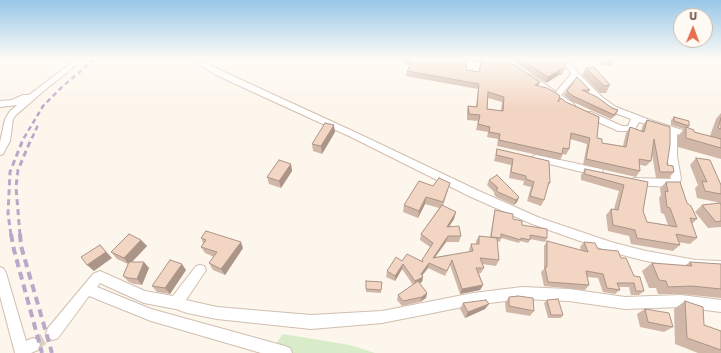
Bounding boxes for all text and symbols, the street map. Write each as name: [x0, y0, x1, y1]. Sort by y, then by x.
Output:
north arrow: [673, 8, 713, 48]
text: U: [689, 10, 697, 23]

